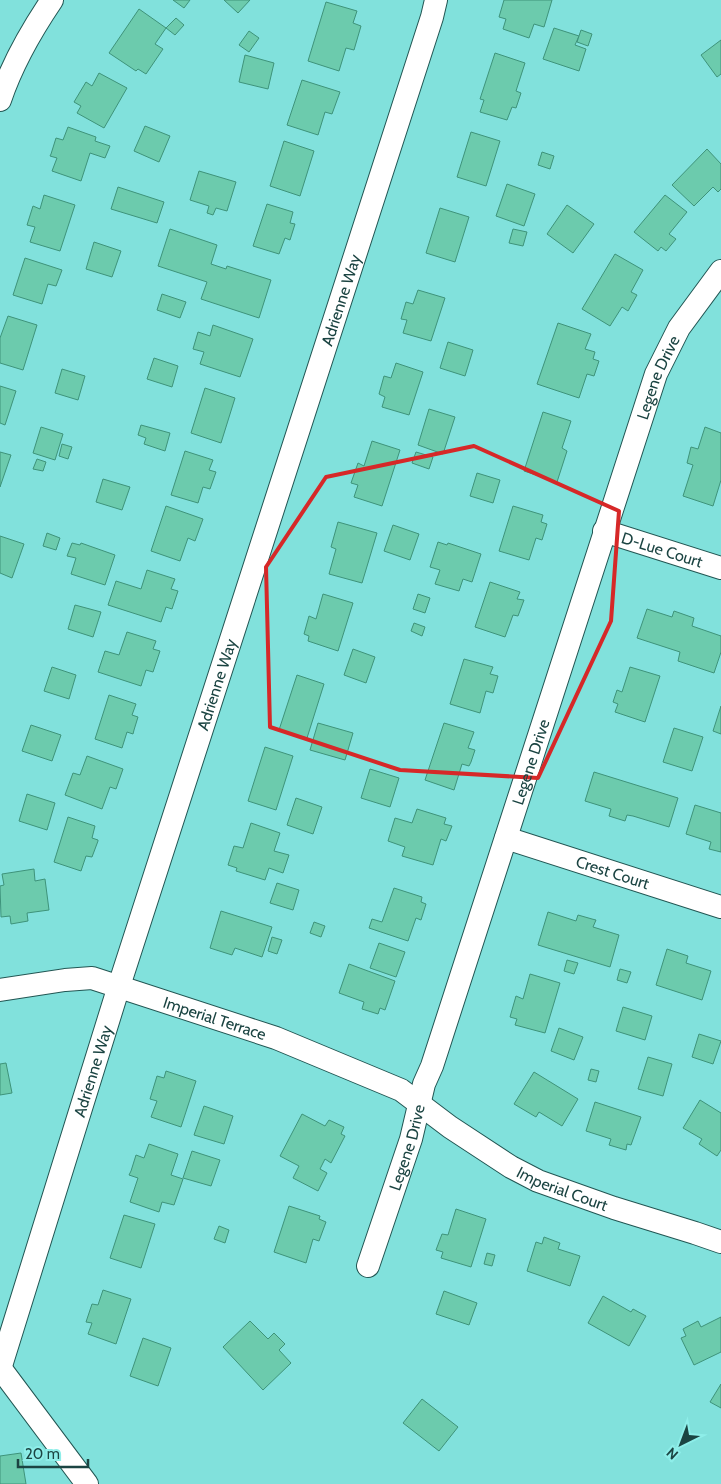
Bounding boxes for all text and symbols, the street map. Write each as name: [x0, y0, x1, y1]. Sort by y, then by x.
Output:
street label: Adrienne Way: [317, 252, 364, 348]
street label: Legene Drive: [632, 332, 683, 422]
street label: D-Lue Court: [619, 528, 706, 571]
street label: Adrienne Way: [193, 636, 240, 732]
street label: Legene Drive: [508, 717, 553, 807]
street label: Crest Court: [574, 852, 652, 893]
street label: Imperial Terrace: [161, 992, 269, 1044]
street label: Adrienne Way: [69, 1023, 116, 1119]
street label: Legene Drive: [385, 1102, 428, 1193]
street label: Imperial Court: [514, 1162, 611, 1215]
north arrow: [656, 1419, 706, 1469]
scale bar: [18, 1436, 88, 1468]
text: N: [663, 1444, 682, 1464]
text: 20 m: [25, 1445, 60, 1463]

